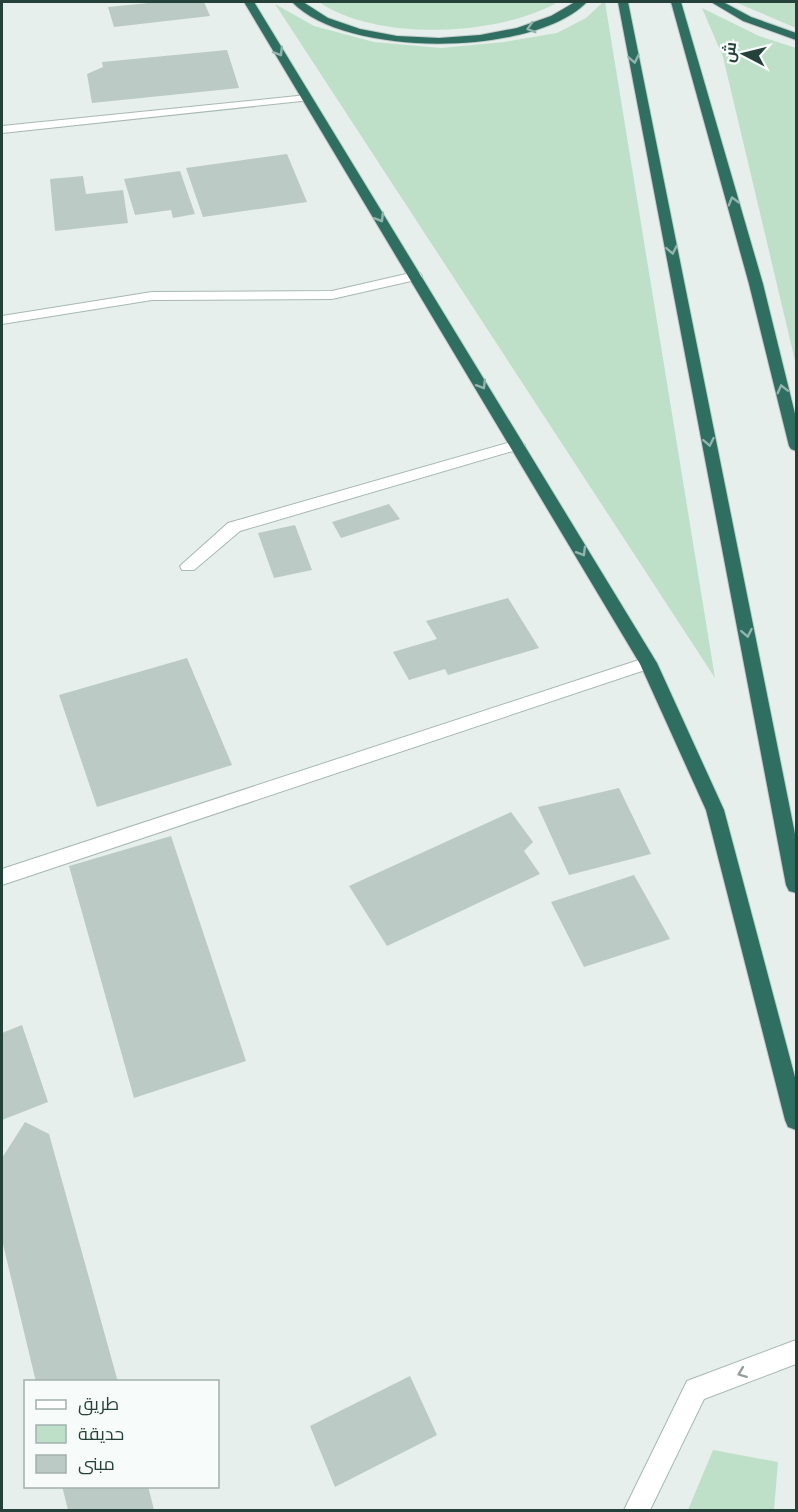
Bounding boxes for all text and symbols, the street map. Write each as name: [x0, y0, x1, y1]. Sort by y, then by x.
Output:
one-way arrow: [526, 21, 537, 33]
north arrow: [714, 24, 774, 84]
text: ش: [719, 41, 740, 64]
one-way arrow: [272, 46, 284, 56]
one-way arrow: [627, 54, 640, 64]
one-way arrow: [727, 196, 740, 206]
one-way arrow: [373, 212, 385, 222]
one-way arrow: [665, 245, 678, 255]
one-way arrow: [474, 379, 486, 389]
one-way arrow: [777, 384, 790, 394]
one-way arrow: [702, 436, 715, 446]
one-way arrow: [575, 546, 587, 556]
one-way arrow: [740, 628, 753, 638]
one-way arrow: [737, 1365, 748, 1378]
legend: [24, 1380, 219, 1488]
text: طريق: [78, 1393, 119, 1416]
text: حديقة: [78, 1423, 124, 1444]
text: مبنى: [78, 1453, 115, 1475]

